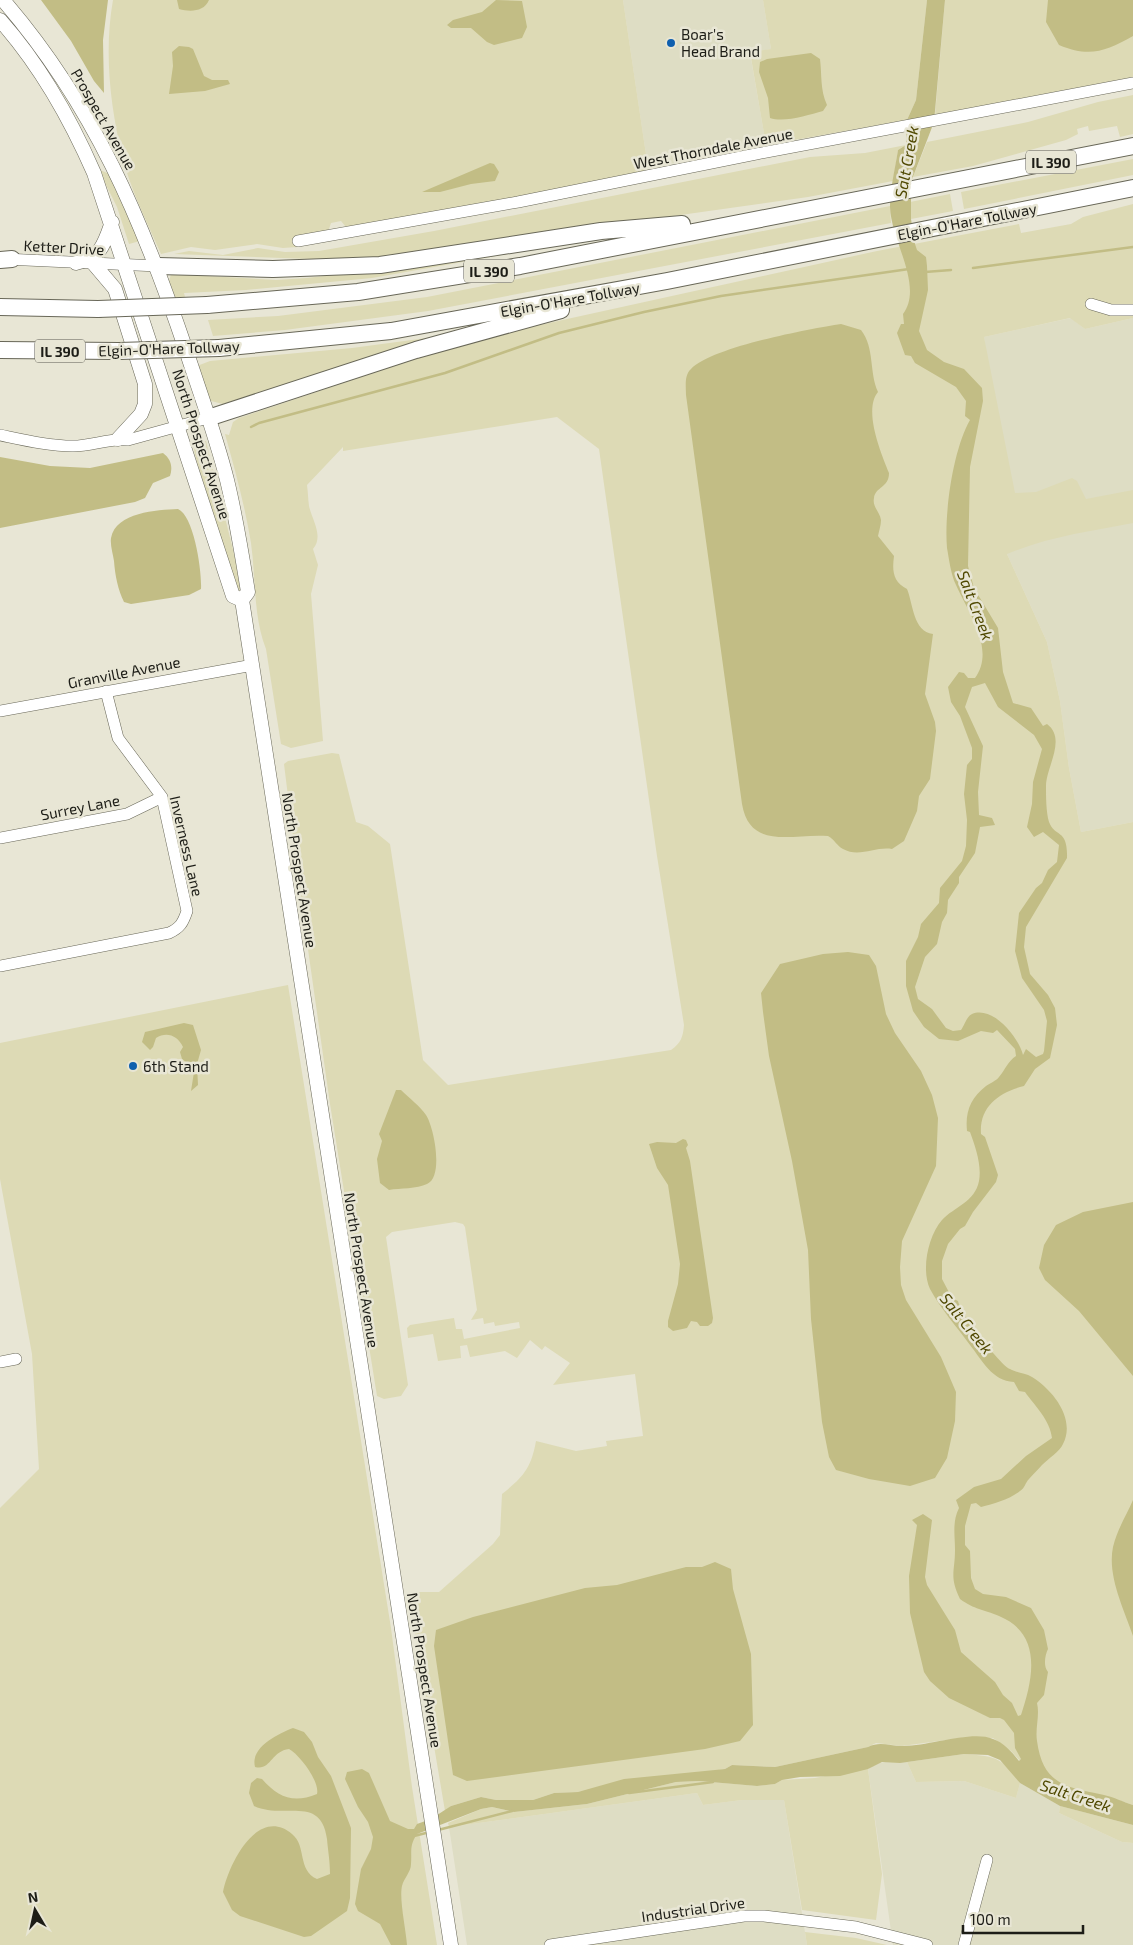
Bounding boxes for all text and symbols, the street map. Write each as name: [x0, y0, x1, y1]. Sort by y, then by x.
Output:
place label: Boar's Head Brand: [681, 25, 760, 60]
marker: Boar's Head Brand: [665, 37, 677, 49]
street label: Prospect Avenue: [68, 65, 140, 173]
street label: West Thorndale Avenue: [632, 124, 794, 172]
water label: Salt Creek: [890, 124, 922, 200]
road number: IL 390: [1026, 150, 1076, 173]
street label: Elgin-O'Hare Tollway: [896, 199, 1038, 243]
street label: Ketter Drive: [23, 236, 105, 258]
road number: IL 390: [464, 260, 514, 282]
street label: Elgin-O'Hare Tollway: [499, 278, 641, 320]
street label: Elgin-O'Hare Tollway: [98, 337, 240, 359]
road number: IL 390: [35, 340, 85, 362]
street label: North Prospect Avenue: [169, 367, 235, 521]
water label: Salt Creek: [954, 567, 998, 643]
street label: Granville Avenue: [66, 652, 182, 692]
street label: Surrey Lane: [39, 790, 121, 824]
street label: North Prospect Avenue: [279, 791, 321, 949]
street label: Inverness Lane: [167, 794, 207, 898]
place label: 6th Stand: [143, 1057, 209, 1075]
marker: 6th Stand: [127, 1060, 139, 1072]
street label: North Prospect Avenue: [341, 1191, 383, 1349]
water label: Salt Creek: [937, 1289, 997, 1357]
street label: North Prospect Avenue: [404, 1591, 446, 1749]
water label: Salt Creek: [1038, 1775, 1114, 1815]
north arrow: [10, 1885, 60, 1935]
text: N: [27, 1887, 39, 1906]
street label: Industrial Drive: [640, 1893, 746, 1925]
scale bar: [963, 1902, 1083, 1934]
text: 100 m: [970, 1910, 1011, 1928]

